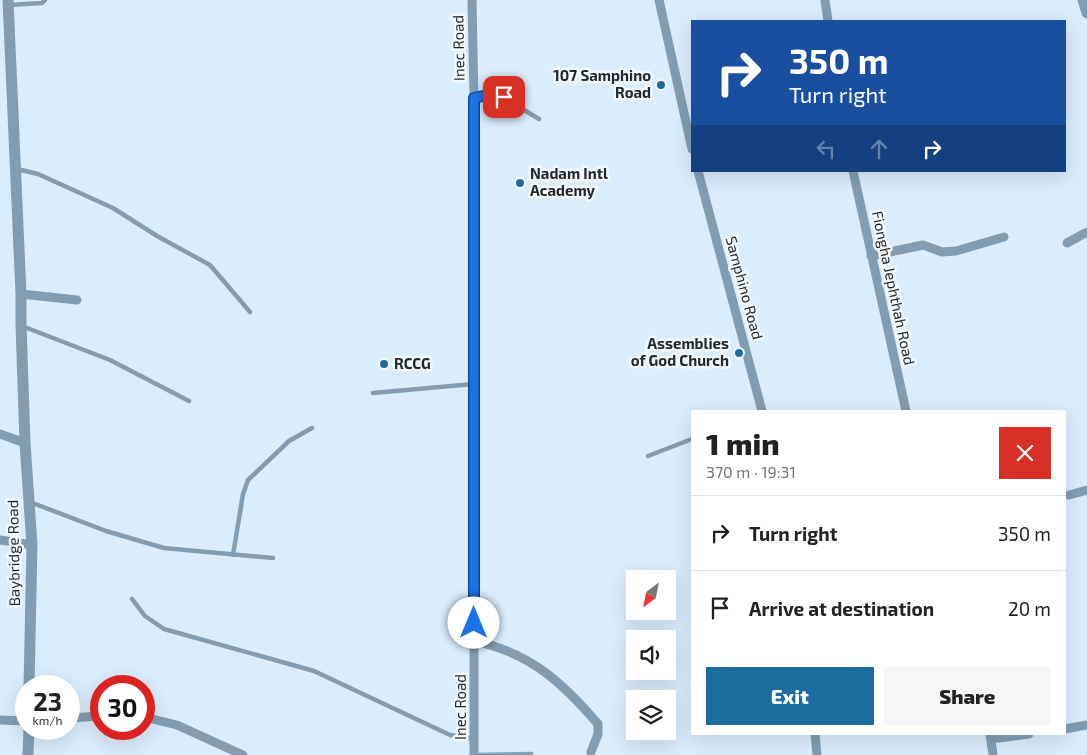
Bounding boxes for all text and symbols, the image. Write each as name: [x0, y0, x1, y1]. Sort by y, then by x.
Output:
street label: Inec Road: [448, 15, 468, 81]
text: 350 m: [789, 39, 889, 81]
icon: right: [706, 40, 771, 105]
place label: 107 Samphino Road: [553, 66, 651, 101]
pin: [483, 76, 525, 118]
marker: 107 Samphino Road: [655, 79, 667, 91]
text: Turn right: [789, 81, 887, 107]
icon: arrive: [490, 83, 518, 111]
icon: left: [812, 135, 840, 163]
icon: ahead: [865, 135, 893, 163]
icon: right: [918, 135, 946, 163]
place label: Nadam Intl Academy: [530, 164, 608, 200]
marker: Nadam Intl Academy: [514, 177, 526, 189]
street label: Fiongha Jephthah Road: [869, 209, 919, 367]
street label: Samphino Road: [723, 234, 767, 341]
place label: Assemblies of God Church: [631, 334, 729, 369]
marker: Assemblies of God Church: [733, 347, 745, 359]
place label: RCCG: [394, 354, 431, 372]
marker: RCCG: [378, 358, 390, 370]
text: 1 min: [706, 425, 780, 461]
button: close: [999, 427, 1051, 479]
text: 370 m · 19:31: [706, 462, 796, 481]
street label: Baybridge Road: [3, 500, 23, 606]
icon: right: [706, 519, 734, 547]
text: Turn right: [749, 522, 837, 545]
text: 350 m: [998, 522, 1051, 545]
north arrow: [626, 570, 676, 620]
map controls: [626, 570, 676, 740]
icon: arrive: [706, 594, 734, 622]
position arrow: [447, 596, 499, 648]
text: Arrive at destination: [749, 597, 934, 620]
text: 20 m: [1008, 597, 1051, 620]
button: sound: [626, 630, 676, 680]
button: Exit: [706, 667, 874, 725]
button: Share: [884, 667, 1051, 725]
street label: Inec Road: [451, 674, 469, 740]
speed limit sign: 30: [90, 675, 155, 740]
text: 23: [33, 686, 62, 716]
button: layers: [626, 690, 676, 740]
text: km/h: [33, 713, 62, 727]

